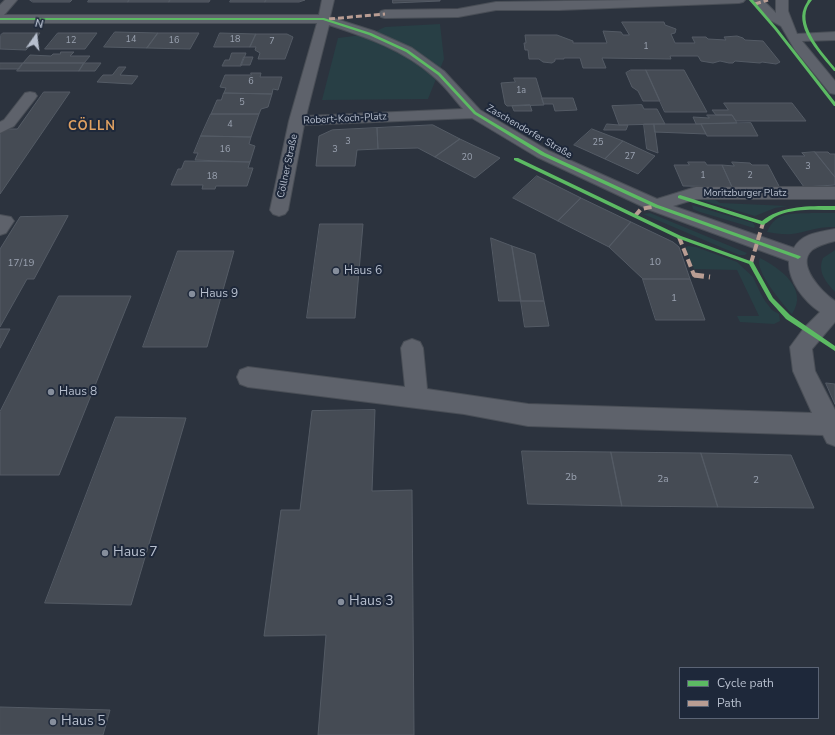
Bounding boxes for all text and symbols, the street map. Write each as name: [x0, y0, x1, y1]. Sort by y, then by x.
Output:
north arrow: [16, 16, 56, 56]
text: N: [33, 16, 45, 32]
house number: 14: [126, 35, 136, 45]
house number: 18: [230, 35, 240, 45]
house number: 12: [66, 36, 76, 46]
house number: 16: [169, 36, 179, 46]
house number: 7: [269, 37, 275, 47]
house number: 1: [643, 42, 649, 52]
house number: 6: [248, 77, 254, 87]
house number: 1a: [516, 86, 526, 96]
house number: 5: [239, 98, 245, 108]
street label: Zaschendorfer Straße: [484, 103, 574, 161]
street label: Robert-Koch-Platz: [303, 111, 387, 127]
district label: CÖLLN: [68, 119, 116, 135]
house number: 4: [227, 120, 233, 130]
street label: Cöllner Straße: [275, 133, 301, 199]
house number: 3: [345, 137, 351, 147]
house number: 25: [593, 138, 603, 148]
house number: 16: [220, 145, 230, 155]
house number: 3: [332, 145, 338, 155]
house number: 27: [625, 152, 635, 162]
house number: 20: [462, 153, 472, 163]
house number: 3: [805, 162, 811, 172]
house number: 1: [700, 171, 706, 181]
house number: 2: [747, 171, 753, 181]
house number: 18: [207, 172, 217, 182]
street label: Moritzburger Platz: [703, 188, 787, 200]
house number: 10: [649, 257, 661, 269]
house number: 17/19: [8, 258, 34, 270]
place label: Haus 6: [344, 264, 382, 278]
marker: Haus 6: [331, 266, 341, 276]
place label: Haus 9: [200, 287, 238, 301]
marker: Haus 9: [187, 289, 197, 299]
house number: 1: [671, 293, 677, 305]
place label: Haus 8: [59, 385, 97, 399]
marker: Haus 8: [46, 387, 56, 397]
house number: 2b: [565, 472, 577, 484]
house number: 2a: [657, 474, 669, 486]
house number: 2: [753, 475, 759, 487]
place label: Haus 7: [113, 545, 158, 561]
marker: Haus 7: [100, 548, 110, 558]
place label: Haus 3: [349, 594, 394, 610]
marker: Haus 3: [336, 597, 346, 607]
legend: [679, 667, 819, 719]
text: Cycle path: [717, 675, 774, 691]
text: Path: [717, 695, 742, 711]
place label: Haus 5: [61, 714, 106, 730]
marker: Haus 5: [48, 717, 58, 727]

